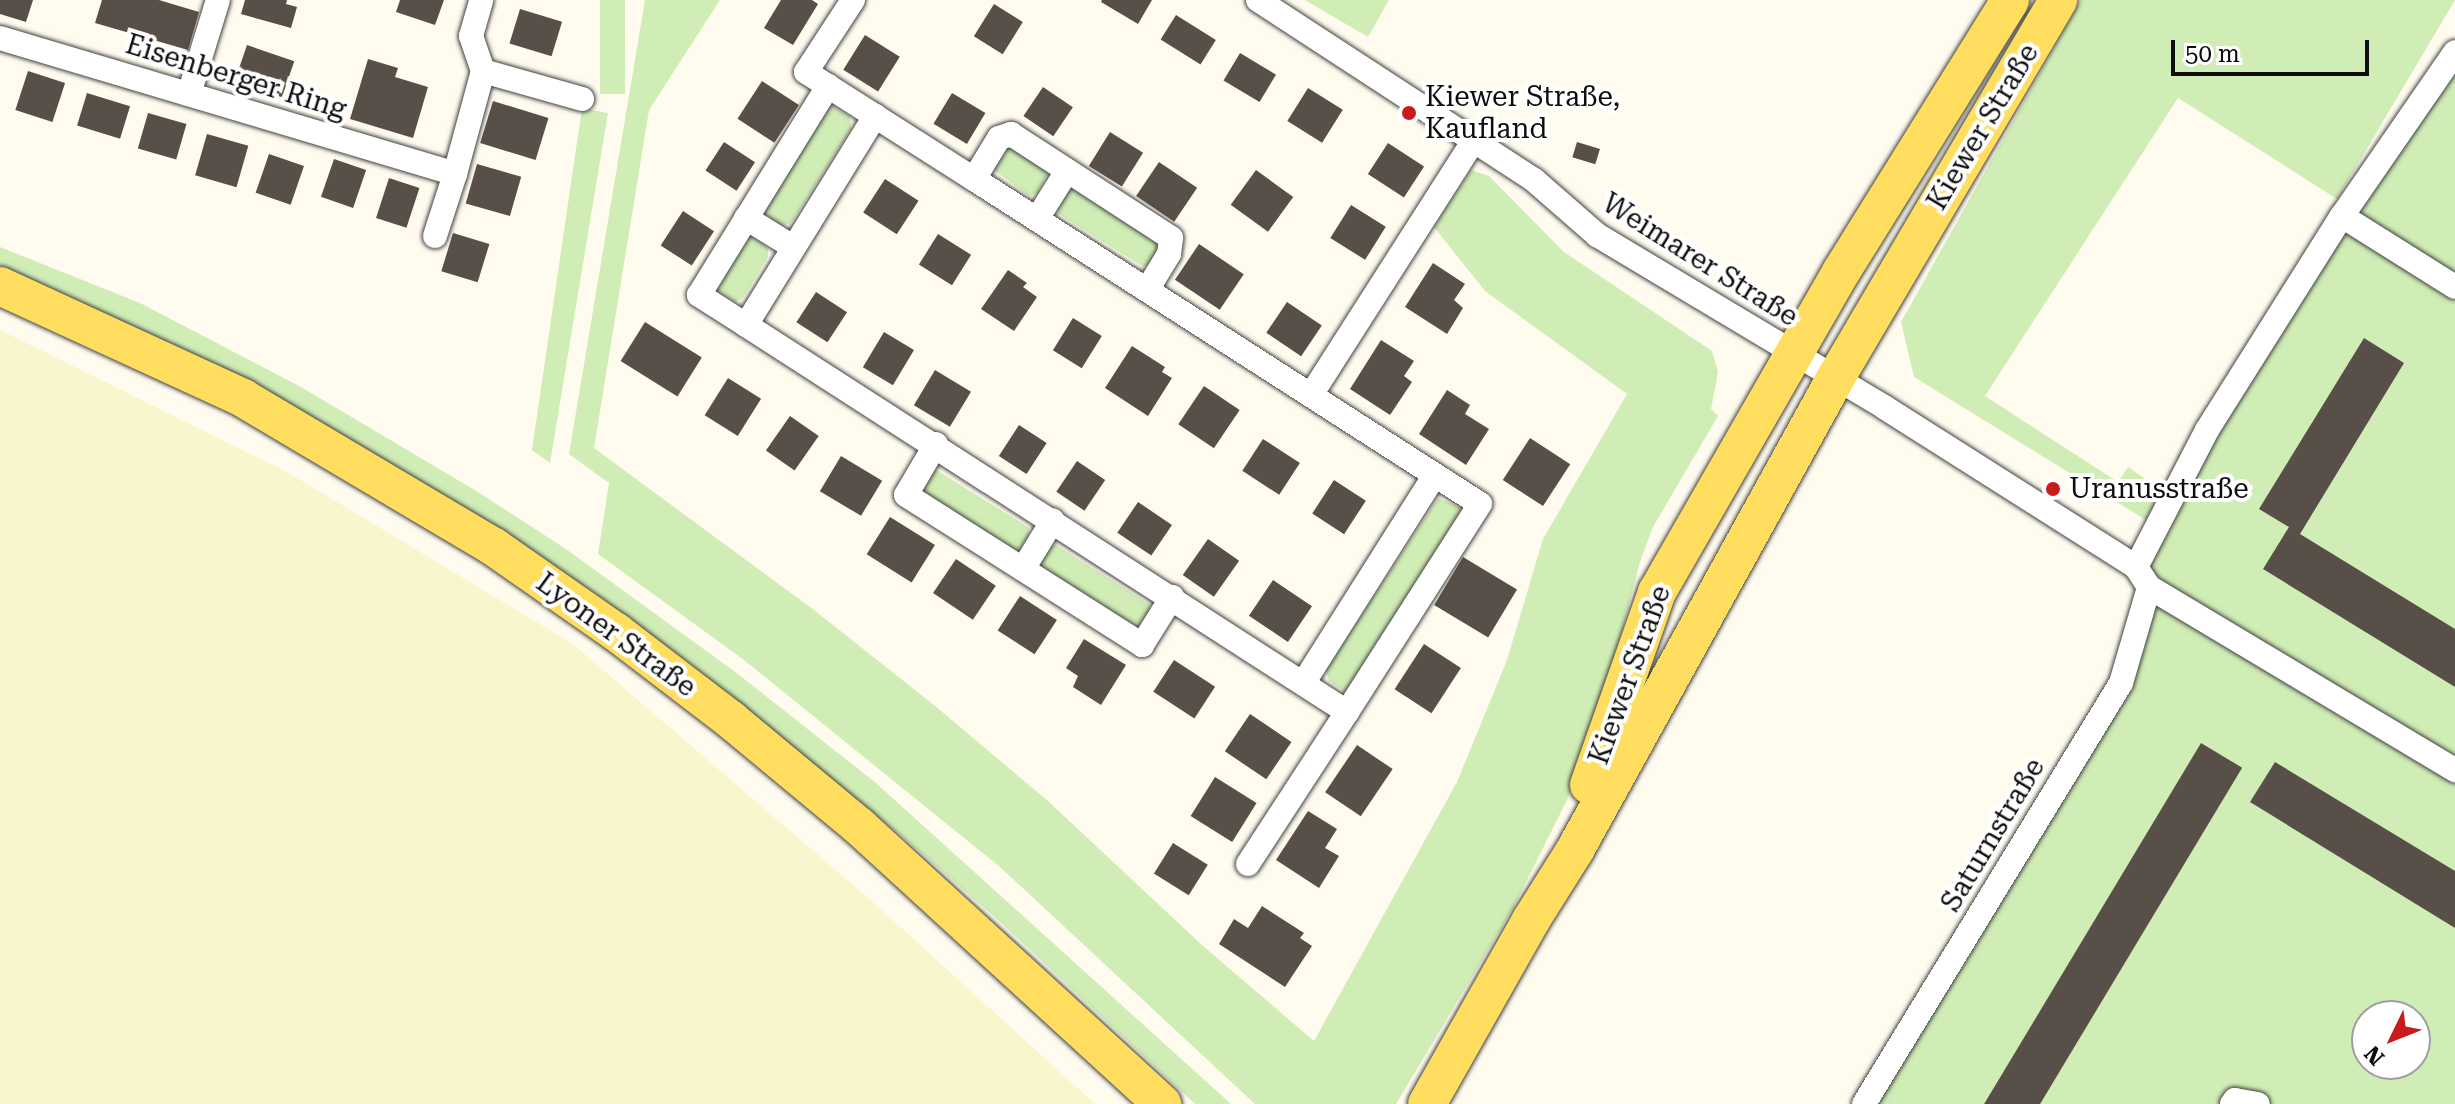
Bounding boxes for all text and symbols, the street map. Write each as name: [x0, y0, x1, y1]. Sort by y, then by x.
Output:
scale bar: [2175, 24, 2373, 74]
street label: Eisenberger Ring: [121, 27, 351, 127]
street label: Kiewer Straße: [1920, 38, 2046, 216]
text: 50 m: [2185, 40, 2240, 68]
place label: Kiewer Straße, Kaufland: [1425, 80, 1620, 146]
marker: Kiewer Straße, Kaufland: [1400, 104, 1418, 122]
street label: Weimarer Straße: [1596, 186, 1804, 334]
place label: Uranusstraße: [2069, 472, 2249, 506]
marker: Uranusstraße: [2044, 480, 2062, 498]
street label: Lyoner Straße: [530, 566, 702, 704]
street label: Kiewer Straße: [1582, 581, 1678, 769]
street label: Saturnstraße: [1934, 752, 2052, 918]
north arrow: [2351, 1000, 2431, 1080]
text: N: [2360, 1041, 2389, 1070]

